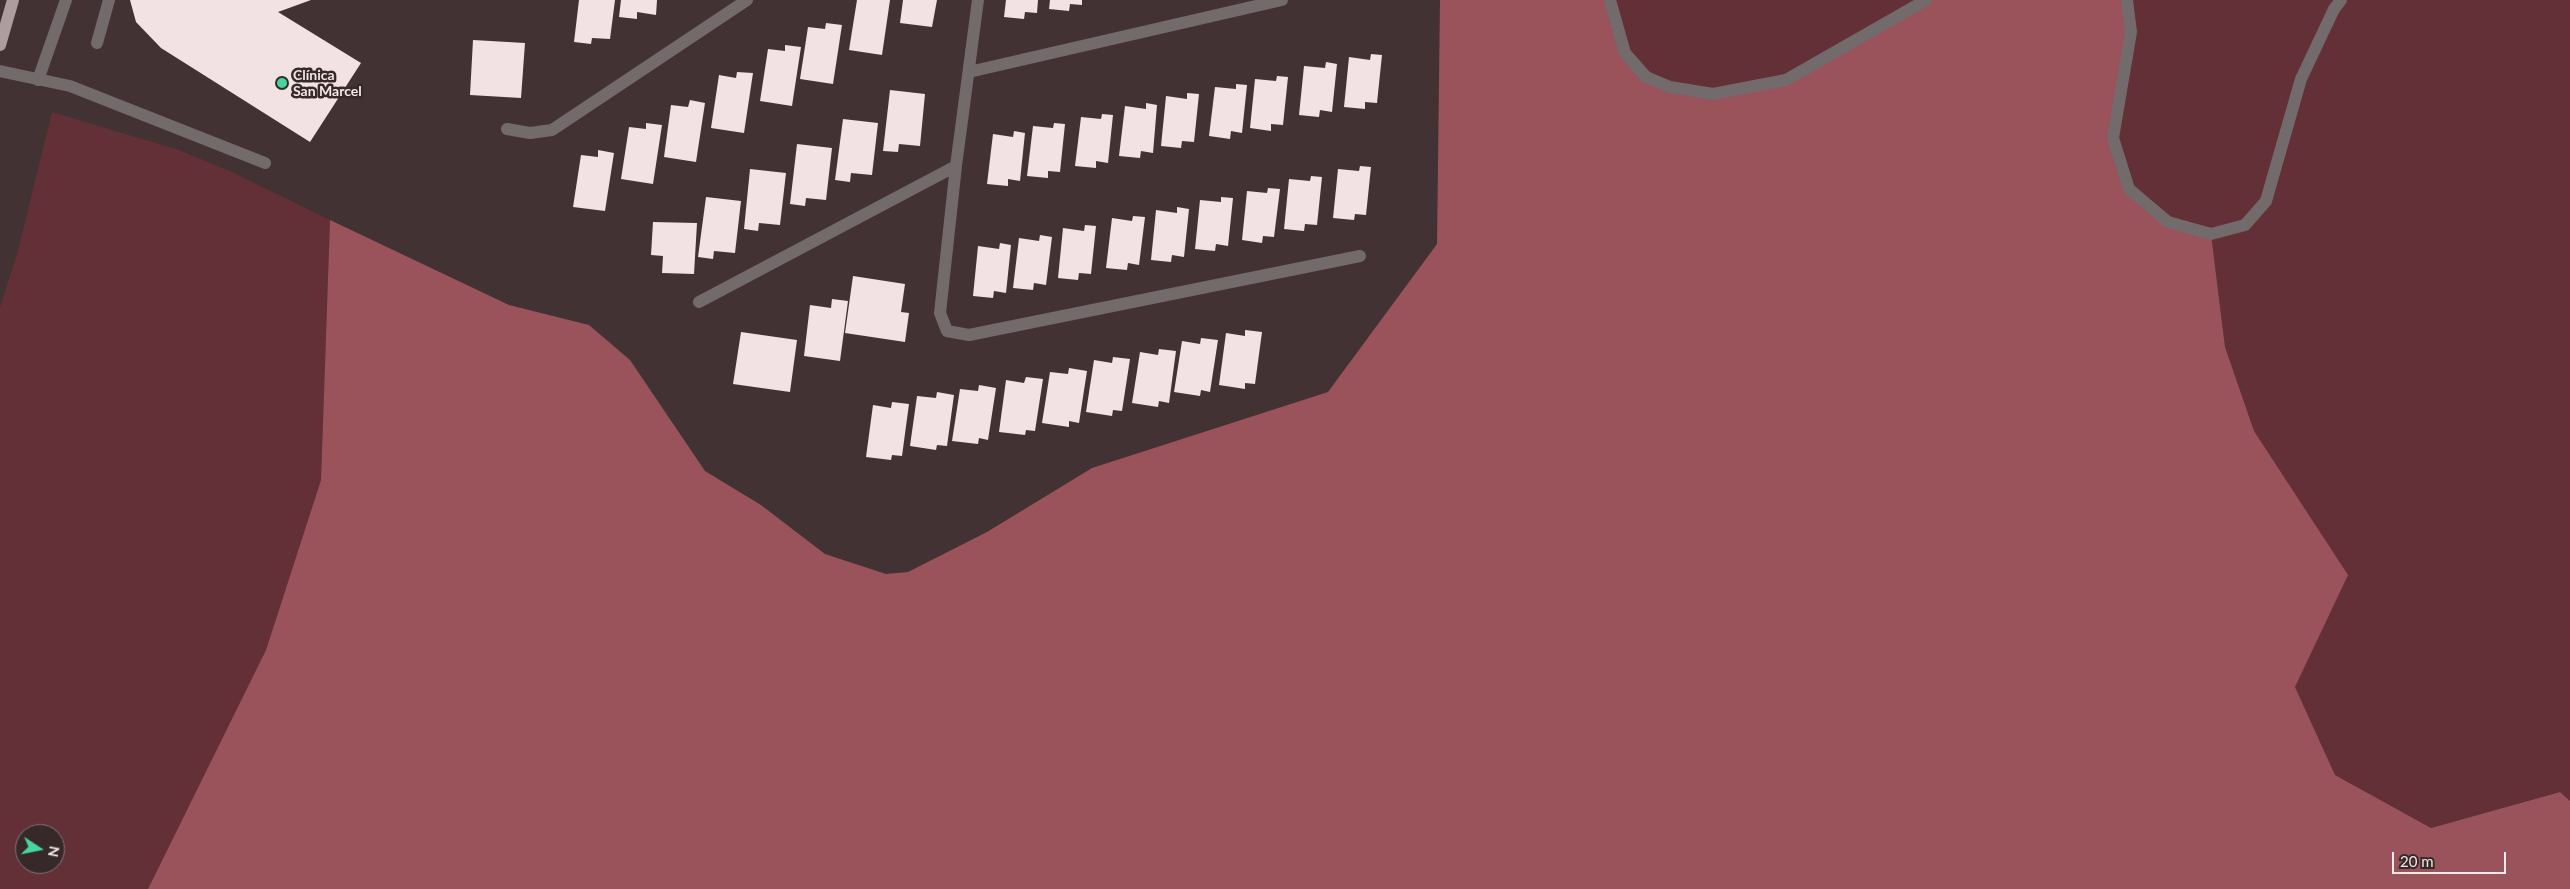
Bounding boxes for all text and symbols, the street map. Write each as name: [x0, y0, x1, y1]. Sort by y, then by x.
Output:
place label: Clínica San Marcel: [293, 67, 362, 100]
marker: Clínica San Marcel: [275, 76, 289, 90]
north arrow: [15, 824, 65, 874]
scale bar: [2395, 842, 2509, 874]
text: N: [45, 845, 64, 859]
text: 20 m: [2400, 852, 2434, 870]

